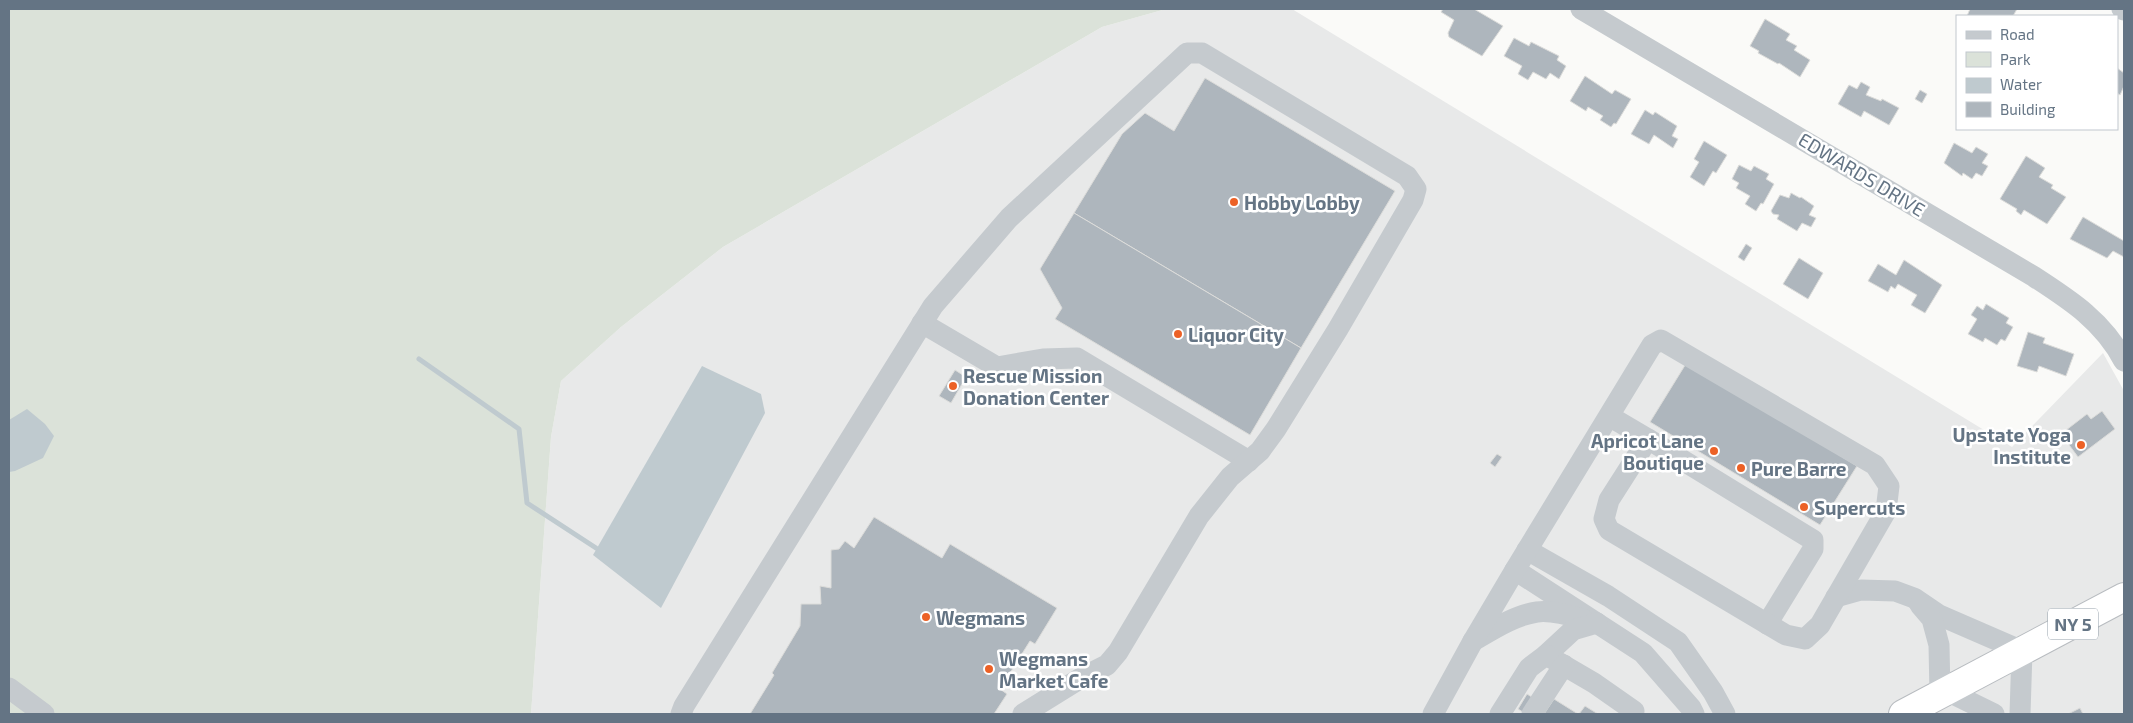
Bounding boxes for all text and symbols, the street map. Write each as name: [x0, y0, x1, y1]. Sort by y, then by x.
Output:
legend: [1956, 15, 2118, 130]
text: Road: [2000, 25, 2035, 43]
text: Park: [2000, 50, 2031, 68]
text: Water: [2000, 75, 2042, 93]
text: Building: [2000, 100, 2056, 118]
street label: EDWARDS DRIVE: [1795, 127, 1929, 221]
place label: Hobby Lobby: [1244, 191, 1360, 215]
marker: Hobby Lobby: [1228, 196, 1240, 208]
place label: Liquor City: [1188, 323, 1284, 347]
marker: Liquor City: [1172, 328, 1184, 340]
place label: Rescue Mission Donation Center: [963, 364, 1109, 409]
marker: Rescue Mission Donation Center: [947, 380, 959, 392]
place label: Upstate Yoga Institute: [1953, 423, 2071, 468]
place label: Apricot Lane Boutique: [1591, 429, 1704, 474]
marker: Upstate Yoga Institute: [2075, 439, 2087, 451]
marker: Apricot Lane Boutique: [1708, 445, 1720, 457]
place label: Pure Barre: [1751, 457, 1847, 480]
marker: Pure Barre: [1735, 462, 1747, 474]
place label: Supercuts: [1814, 496, 1905, 519]
marker: Supercuts: [1798, 501, 1810, 513]
place label: Wegmans: [936, 606, 1025, 629]
road number: NY 5: [2048, 608, 2098, 640]
marker: Wegmans: [920, 611, 932, 623]
place label: Wegmans Market Cafe: [999, 647, 1109, 692]
marker: Wegmans Market Cafe: [983, 663, 995, 675]

